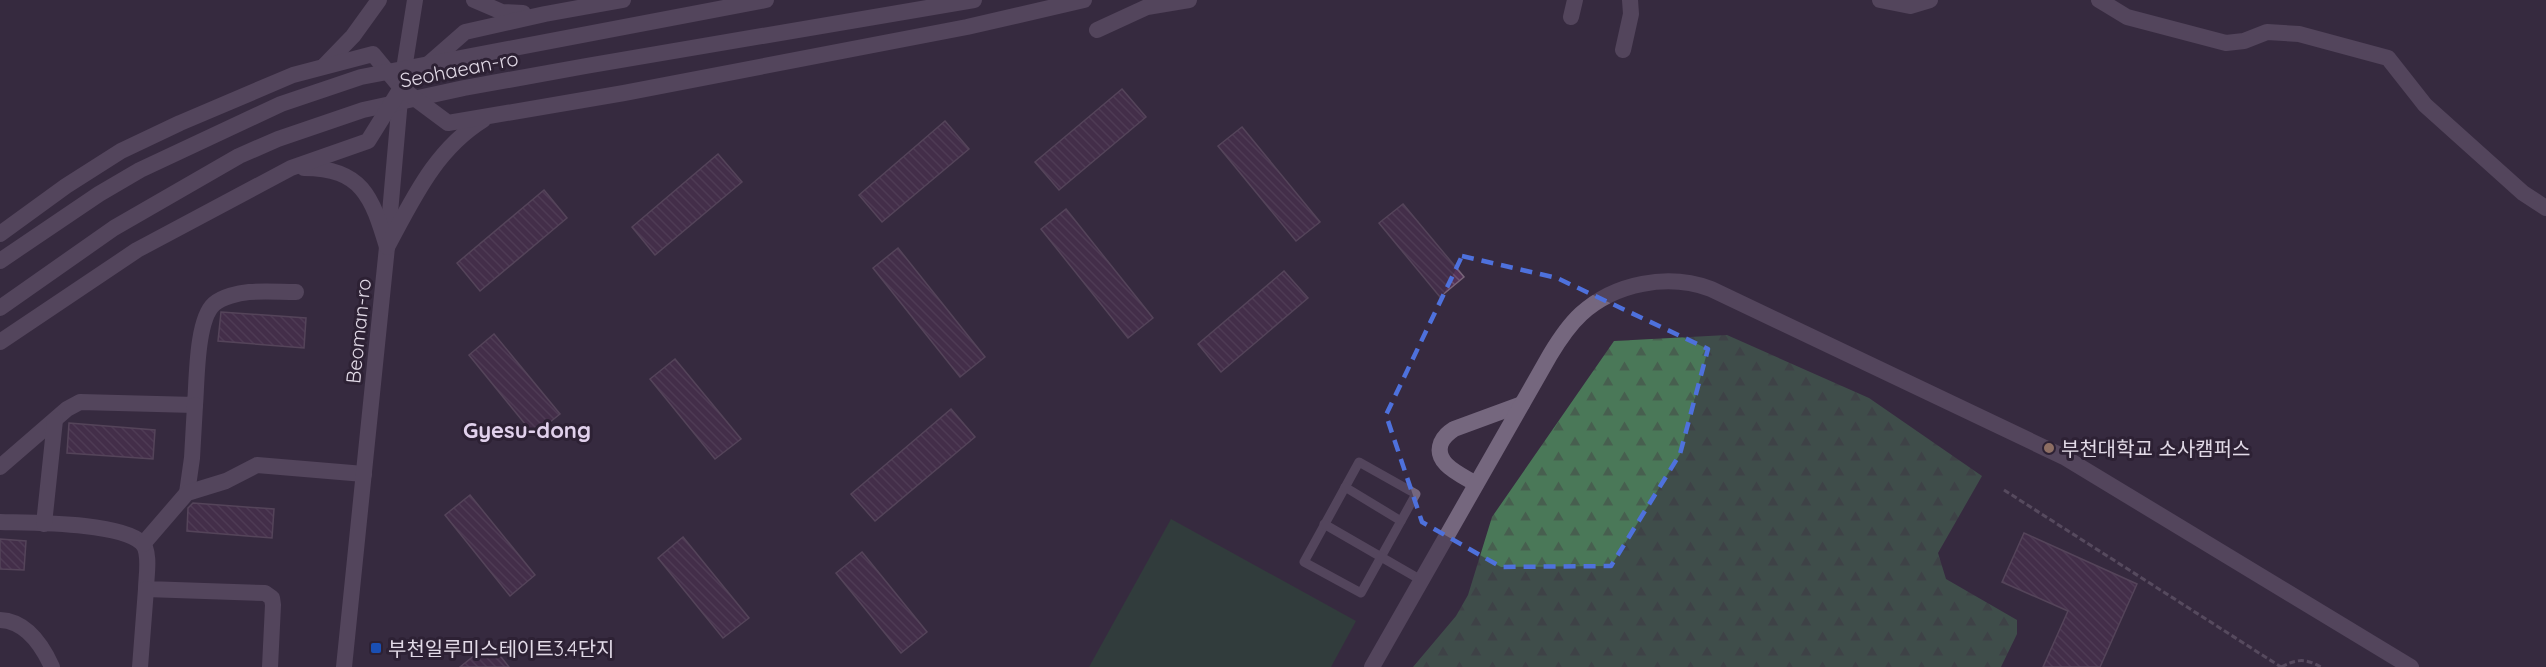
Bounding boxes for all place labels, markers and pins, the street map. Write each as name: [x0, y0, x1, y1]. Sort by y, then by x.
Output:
place label: 부천대학교 소사캠퍼스: [2061, 436, 2250, 461]
marker: 부천대학교 소사캠퍼스: [2042, 441, 2056, 455]
place label: 부천일루미스테이트3.4단지: [388, 636, 614, 661]
marker: 부천일루미스테이트3.4단지: [369, 641, 383, 655]

